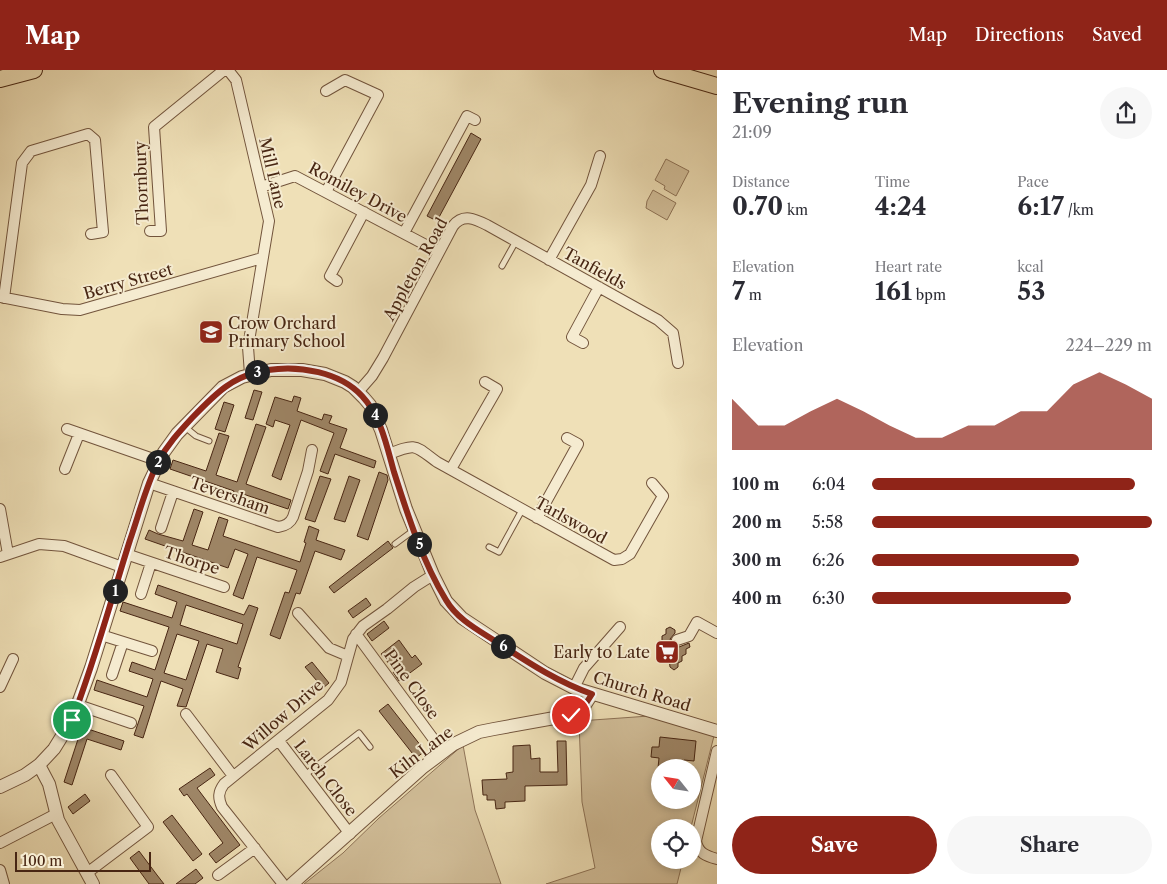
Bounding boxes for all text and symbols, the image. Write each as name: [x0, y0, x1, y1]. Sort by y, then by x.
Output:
text: Map: [25, 21, 80, 50]
text: Map: [908, 24, 947, 46]
text: Directions: [975, 24, 1064, 46]
text: Saved: [1092, 24, 1142, 46]
text: Evening run: [732, 86, 908, 120]
button: share: [1100, 87, 1152, 139]
text: 21:09: [732, 122, 772, 142]
street label: Mill Lane: [255, 135, 291, 211]
street label: Thornbury: [130, 140, 152, 225]
street label: Romiley Drive: [305, 158, 411, 226]
text: Distance: [732, 173, 790, 191]
text: Time: [875, 173, 910, 191]
text: Pace: [1017, 173, 1049, 191]
text: 0.70: [732, 191, 783, 222]
text: 4:24: [875, 191, 926, 222]
text: 6:17: [1017, 191, 1064, 222]
text: km: [783, 201, 808, 219]
text: /km: [1064, 201, 1094, 219]
street label: Appleton Road: [378, 214, 452, 325]
street label: Tanfields: [560, 242, 630, 294]
text: Elevation: [732, 258, 795, 276]
text: Heart rate: [875, 258, 942, 276]
text: kcal: [1017, 258, 1044, 276]
street label: Berry Street: [81, 259, 175, 303]
text: 7: [732, 276, 745, 307]
text: 161: [875, 276, 912, 307]
text: 53: [1017, 276, 1045, 307]
text: m: [745, 286, 762, 304]
text: bpm: [912, 286, 946, 304]
place label: Crow Orchard Primary School: [228, 313, 346, 351]
school or university icon: Crow Orchard Primary School: [198, 319, 224, 345]
text: Elevation: [732, 335, 803, 355]
text: 224–229 m: [1066, 335, 1152, 355]
pin: 3: [244, 360, 270, 384]
text: 3: [254, 363, 261, 381]
pin: 4: [362, 402, 388, 428]
text: 4: [371, 406, 380, 424]
pin: 2: [146, 450, 170, 474]
text: 2: [154, 453, 163, 471]
street label: Teversham: [187, 472, 273, 518]
text: 100 m: [732, 474, 779, 494]
text: 6:04: [812, 474, 845, 494]
street label: Tarlswood: [531, 492, 611, 548]
text: 200 m: [732, 512, 782, 532]
text: 5:58: [812, 512, 843, 532]
pin: 5: [406, 532, 432, 556]
text: 5: [416, 535, 423, 553]
street label: Thorpe: [162, 542, 222, 578]
text: 300 m: [732, 550, 781, 570]
text: 6:26: [812, 550, 844, 570]
pin: 1: [102, 578, 128, 604]
text: 1: [112, 582, 119, 600]
text: 400 m: [732, 588, 782, 608]
text: 6:30: [812, 588, 845, 608]
pin: 6: [490, 634, 516, 658]
text: 6: [499, 637, 508, 655]
supermarket icon: Early to Late: [654, 639, 680, 665]
place label: Early to Late: [553, 642, 650, 662]
street label: Pine Close: [380, 645, 444, 723]
street label: Church Road: [591, 667, 693, 715]
street label: Willow Drive: [238, 675, 327, 756]
pin: [550, 694, 592, 736]
pin: [51, 699, 93, 741]
icon: check: [557, 701, 585, 729]
icon: arrive: [58, 706, 86, 734]
street label: Kiln Lane: [385, 722, 457, 782]
street label: Larch Close: [290, 736, 362, 820]
north arrow: [651, 759, 701, 809]
map controls: [651, 759, 701, 869]
button: Save: [732, 816, 937, 874]
button: Share: [947, 816, 1152, 874]
button: locate: [651, 819, 701, 869]
scale bar: [15, 849, 151, 872]
text: 100 m: [22, 852, 62, 870]

